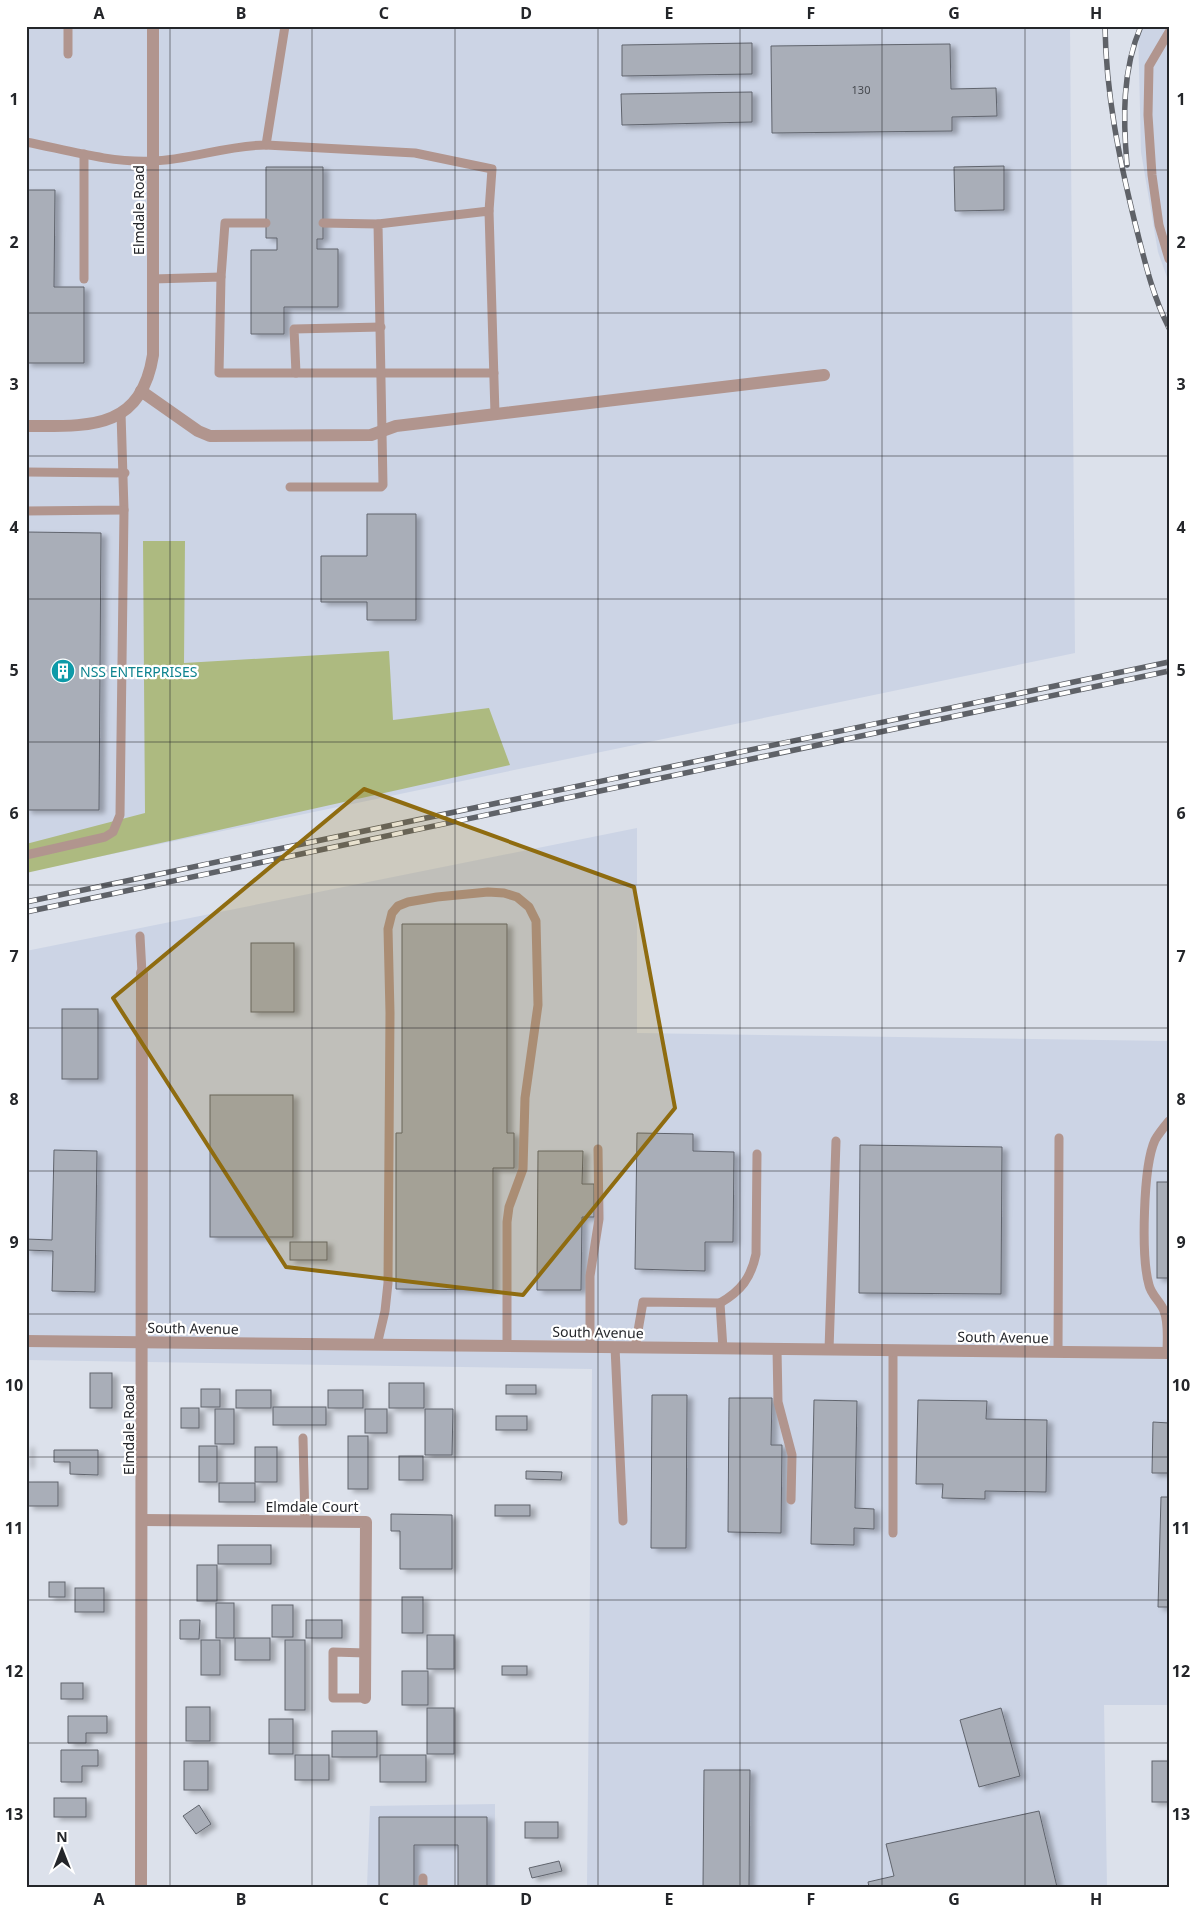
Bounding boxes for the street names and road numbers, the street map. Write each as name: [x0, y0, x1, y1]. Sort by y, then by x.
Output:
street label: Elmdale Road: [129, 165, 148, 255]
street label: South Avenue: [147, 1318, 239, 1338]
street label: South Avenue: [552, 1322, 644, 1342]
street label: South Avenue: [957, 1327, 1049, 1347]
street label: Elmdale Road: [119, 1385, 138, 1475]
street label: Elmdale Court: [266, 1497, 358, 1516]

